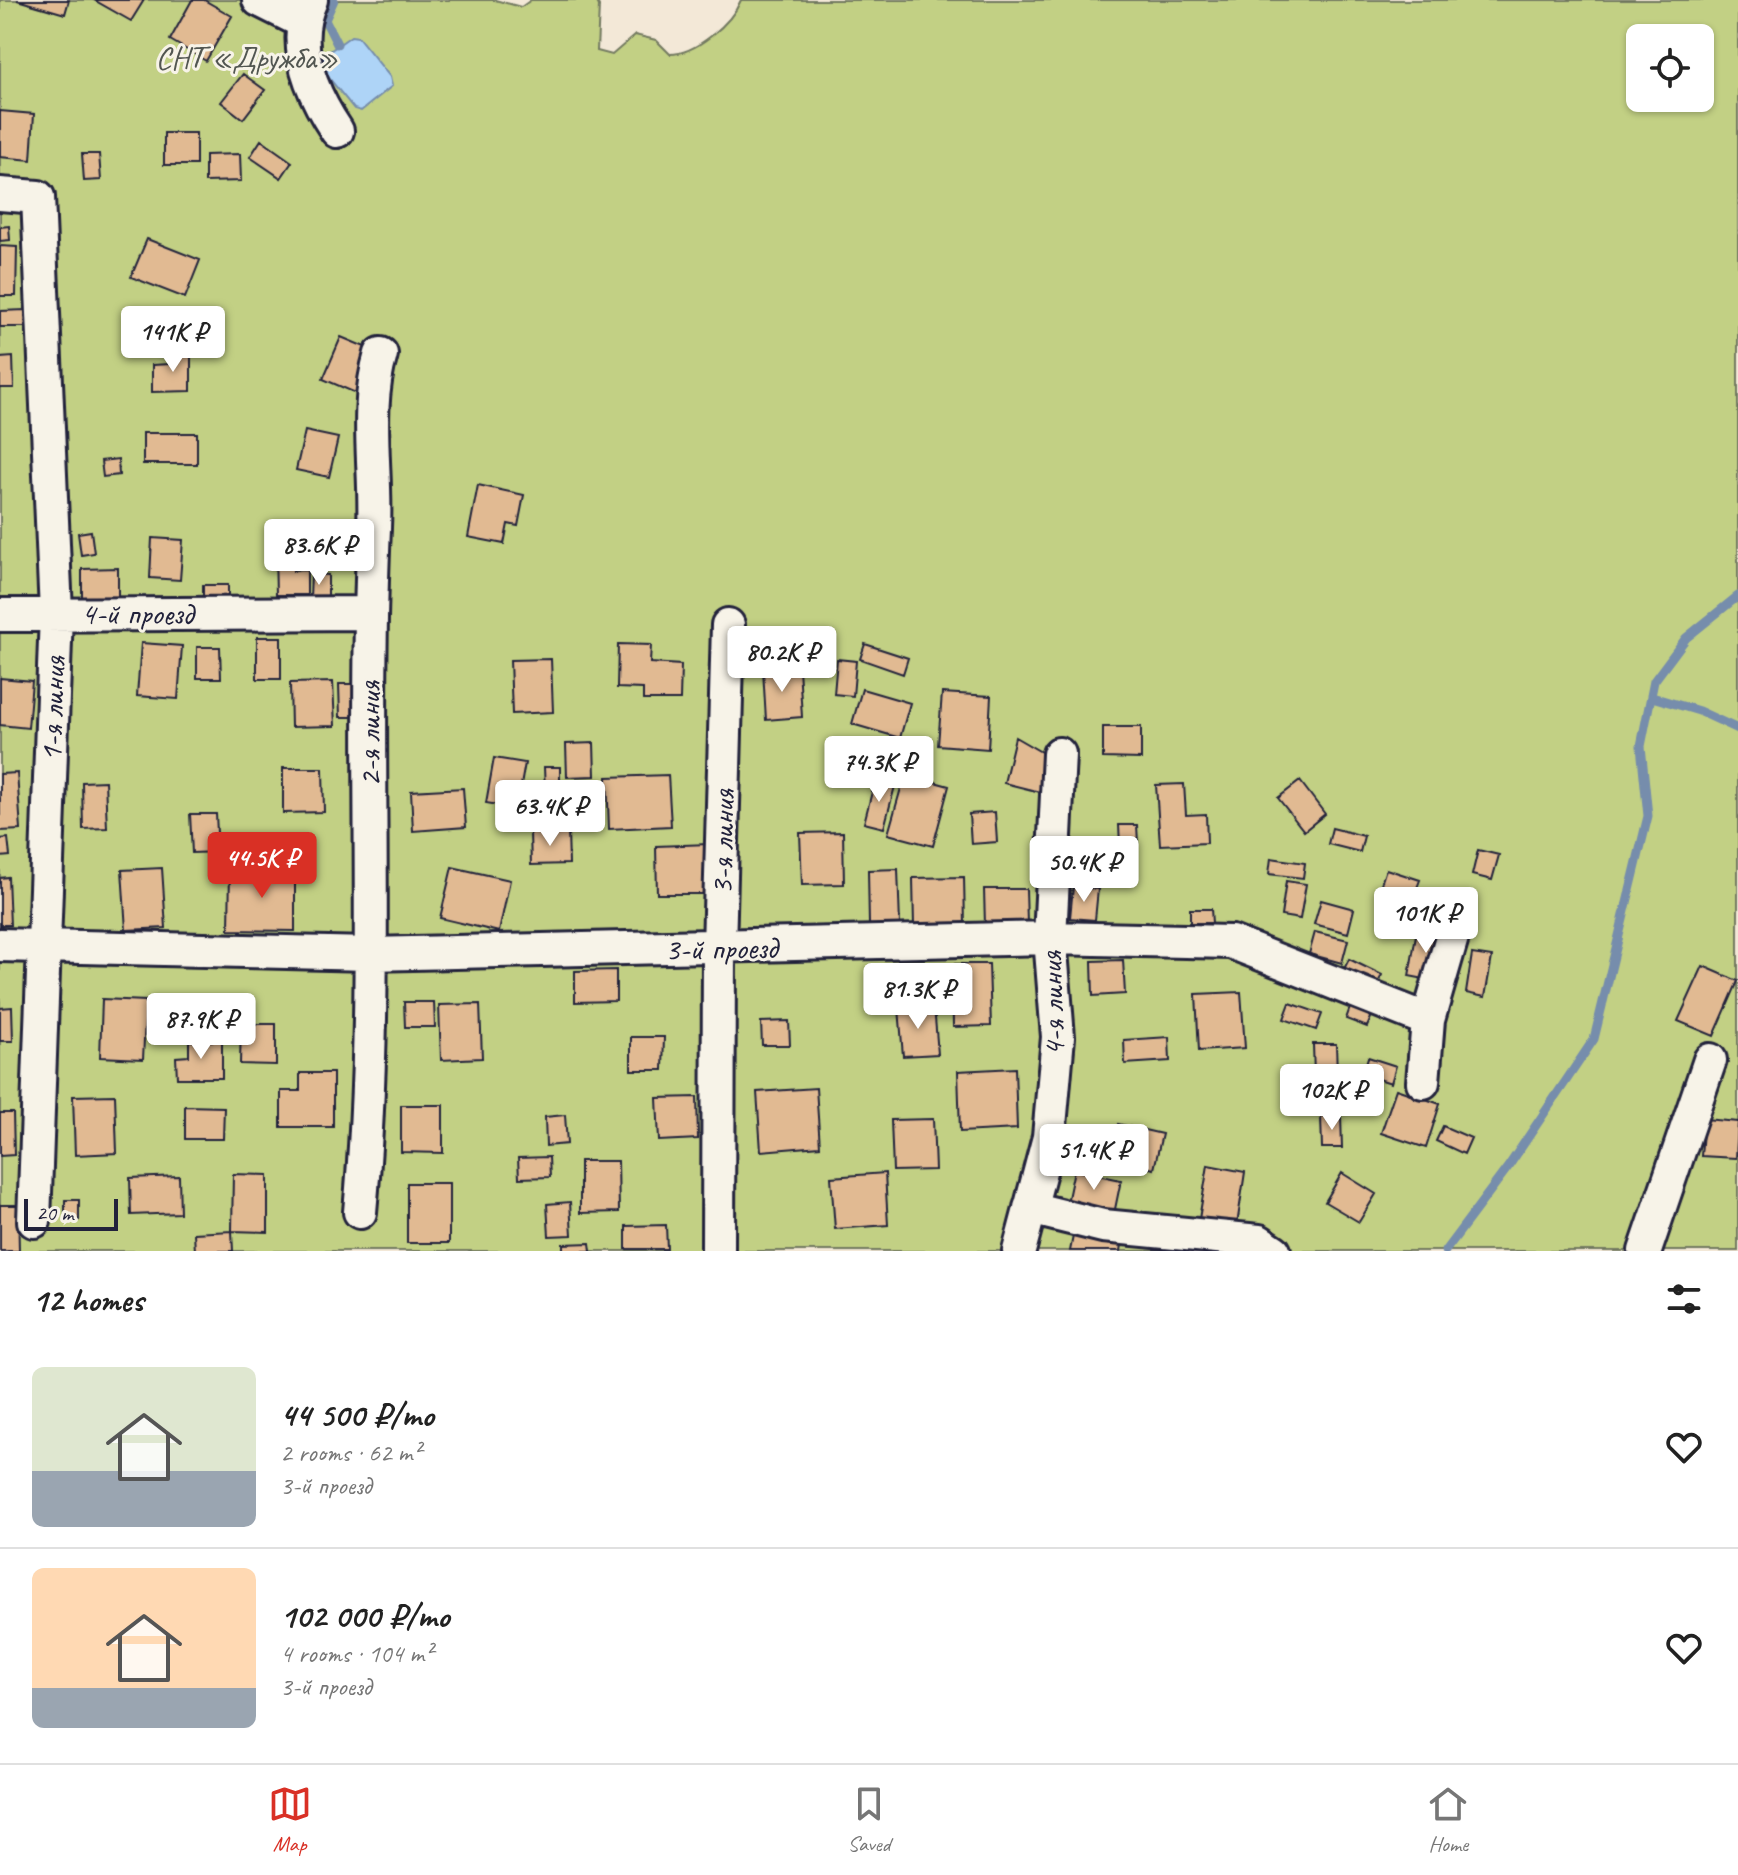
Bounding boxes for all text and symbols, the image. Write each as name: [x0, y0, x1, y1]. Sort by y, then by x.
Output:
map controls: [1626, 24, 1714, 112]
button: locate: [1626, 24, 1714, 112]
park label: СНТ «Дружба»: [156, 37, 338, 78]
pin: 141K ₽: [108, 306, 238, 374]
text: 141K ₽: [139, 315, 207, 348]
pin: 83.6K ₽: [245, 519, 393, 587]
text: 83.6K ₽: [282, 528, 356, 561]
street label: 4-й проезд: [81, 593, 196, 634]
pin: 80.2K ₽: [708, 626, 856, 694]
text: 80.2K ₽: [745, 635, 819, 668]
street label: 1-я линия: [30, 654, 75, 762]
street label: 2-я линия: [349, 680, 390, 787]
pin: 74.3K ₽: [805, 736, 953, 804]
text: 74.3K ₽: [842, 745, 916, 778]
pin: 63.4K ₽: [476, 780, 624, 848]
street label: 3-я линия: [701, 788, 744, 895]
text: 63.4K ₽: [513, 789, 587, 822]
pin: 44.5K ₽: [188, 832, 336, 900]
pin: 50.4K ₽: [1010, 836, 1158, 904]
text: 44.5K ₽: [226, 841, 298, 874]
text: 50.4K ₽: [1048, 845, 1120, 878]
pin: 101K ₽: [1361, 887, 1491, 955]
text: 101K ₽: [1392, 896, 1460, 929]
street label: 3-й проезд: [664, 927, 780, 970]
street label: 4-я линия: [1030, 949, 1075, 1057]
pin: 81.3K ₽: [844, 963, 992, 1031]
text: 81.3K ₽: [881, 972, 955, 1005]
pin: 87.9K ₽: [127, 993, 275, 1061]
text: 87.9K ₽: [165, 1002, 237, 1035]
pin: 102K ₽: [1267, 1064, 1397, 1132]
text: 102K ₽: [1298, 1073, 1366, 1106]
pin: 51.4K ₽: [1020, 1124, 1168, 1192]
text: 51.4K ₽: [1058, 1133, 1130, 1166]
scale bar: [24, 1195, 118, 1231]
text: 20 m: [36, 1199, 73, 1227]
icon: filters: [1662, 1277, 1706, 1321]
text: 12 homes: [32, 1278, 143, 1321]
text: 44 500 ₽/mo: [280, 1393, 434, 1436]
icon: home: [96, 1399, 192, 1495]
icon: heart: [1662, 1425, 1706, 1469]
text: 2 rooms · 62 m²: [280, 1436, 421, 1469]
text: 3-й проезд: [280, 1469, 371, 1502]
text: 102 000 ₽/mo: [280, 1594, 449, 1637]
icon: home: [96, 1600, 192, 1696]
icon: heart: [1662, 1626, 1706, 1670]
text: 4 rooms · 104 m²: [280, 1637, 432, 1670]
text: 3-й проезд: [280, 1670, 371, 1703]
tab: Map: [268, 1782, 312, 1858]
tab: Saved: [847, 1782, 891, 1858]
tab: Home: [1426, 1782, 1470, 1858]

